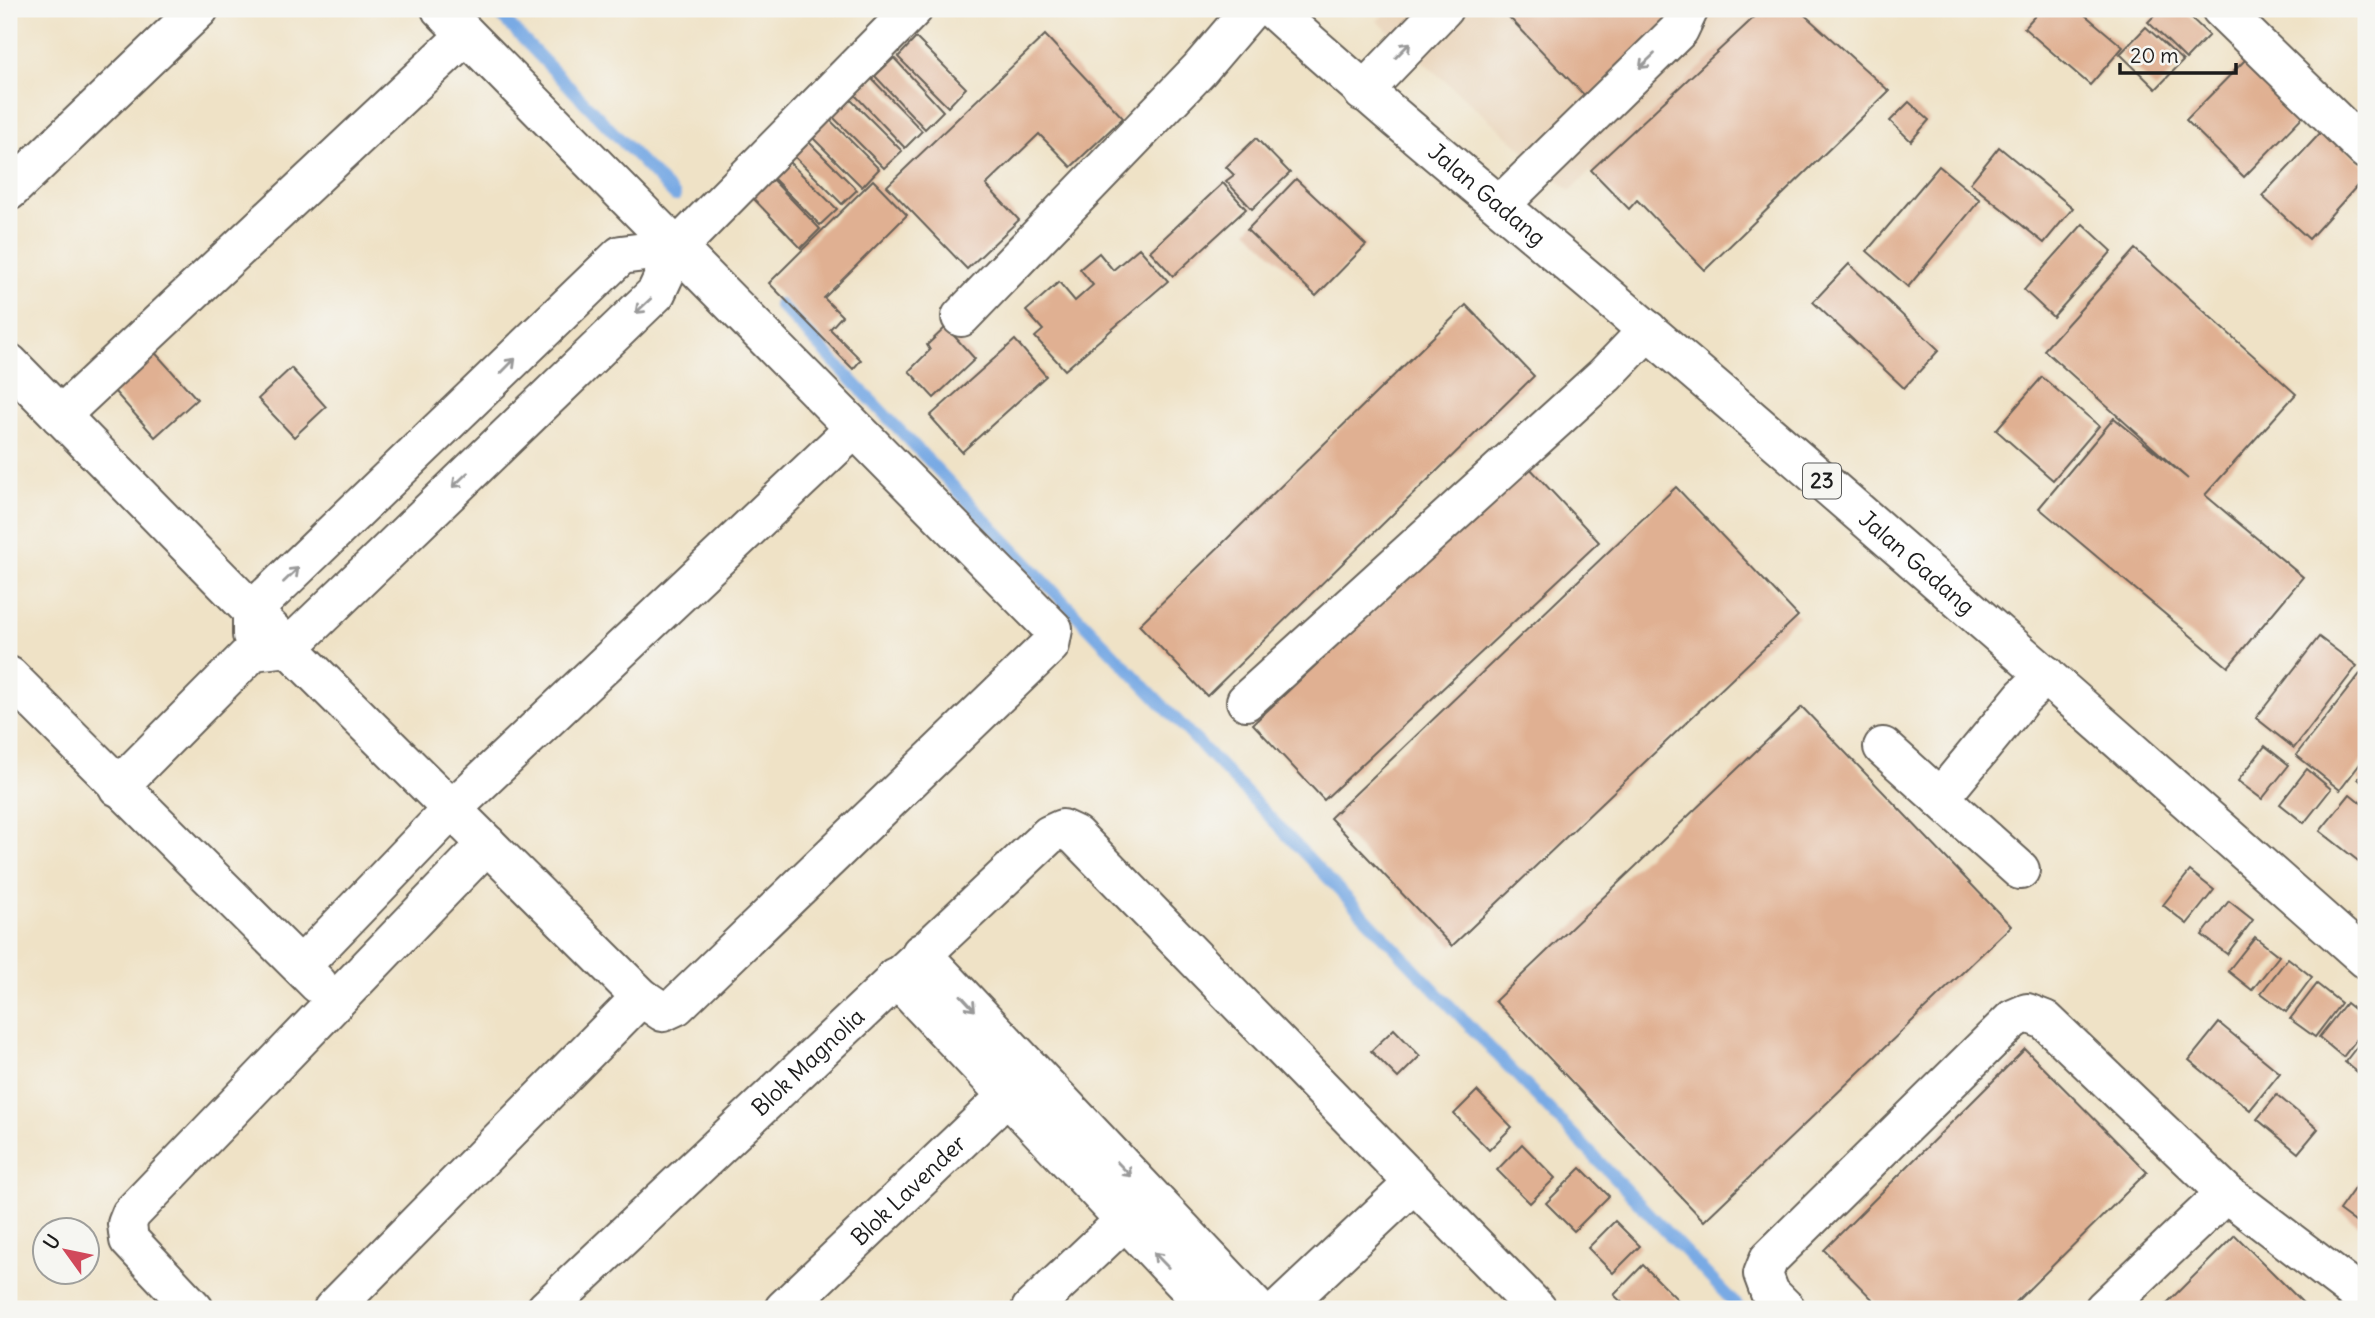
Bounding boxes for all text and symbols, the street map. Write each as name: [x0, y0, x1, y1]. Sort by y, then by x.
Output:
scale bar: [2120, 32, 2235, 76]
one-way arrow: [1395, 42, 1412, 59]
text: 20 m: [2130, 42, 2179, 69]
one-way arrow: [1639, 53, 1656, 70]
street label: Jalan Gadang: [1423, 137, 1552, 252]
one-way arrow: [634, 297, 651, 314]
one-way arrow: [499, 358, 516, 375]
road number: 23: [1803, 463, 1841, 498]
one-way arrow: [452, 471, 469, 488]
street label: Jalan Gadang: [1853, 504, 1981, 621]
one-way arrow: [282, 566, 299, 583]
one-way arrow: [959, 994, 976, 1011]
street label: Blok Magnolia: [745, 1002, 870, 1122]
street label: Blok Lavender: [845, 1128, 972, 1251]
one-way arrow: [1115, 1160, 1132, 1177]
north arrow: [32, 1216, 102, 1286]
text: U: [38, 1230, 65, 1254]
one-way arrow: [1153, 1252, 1170, 1269]

